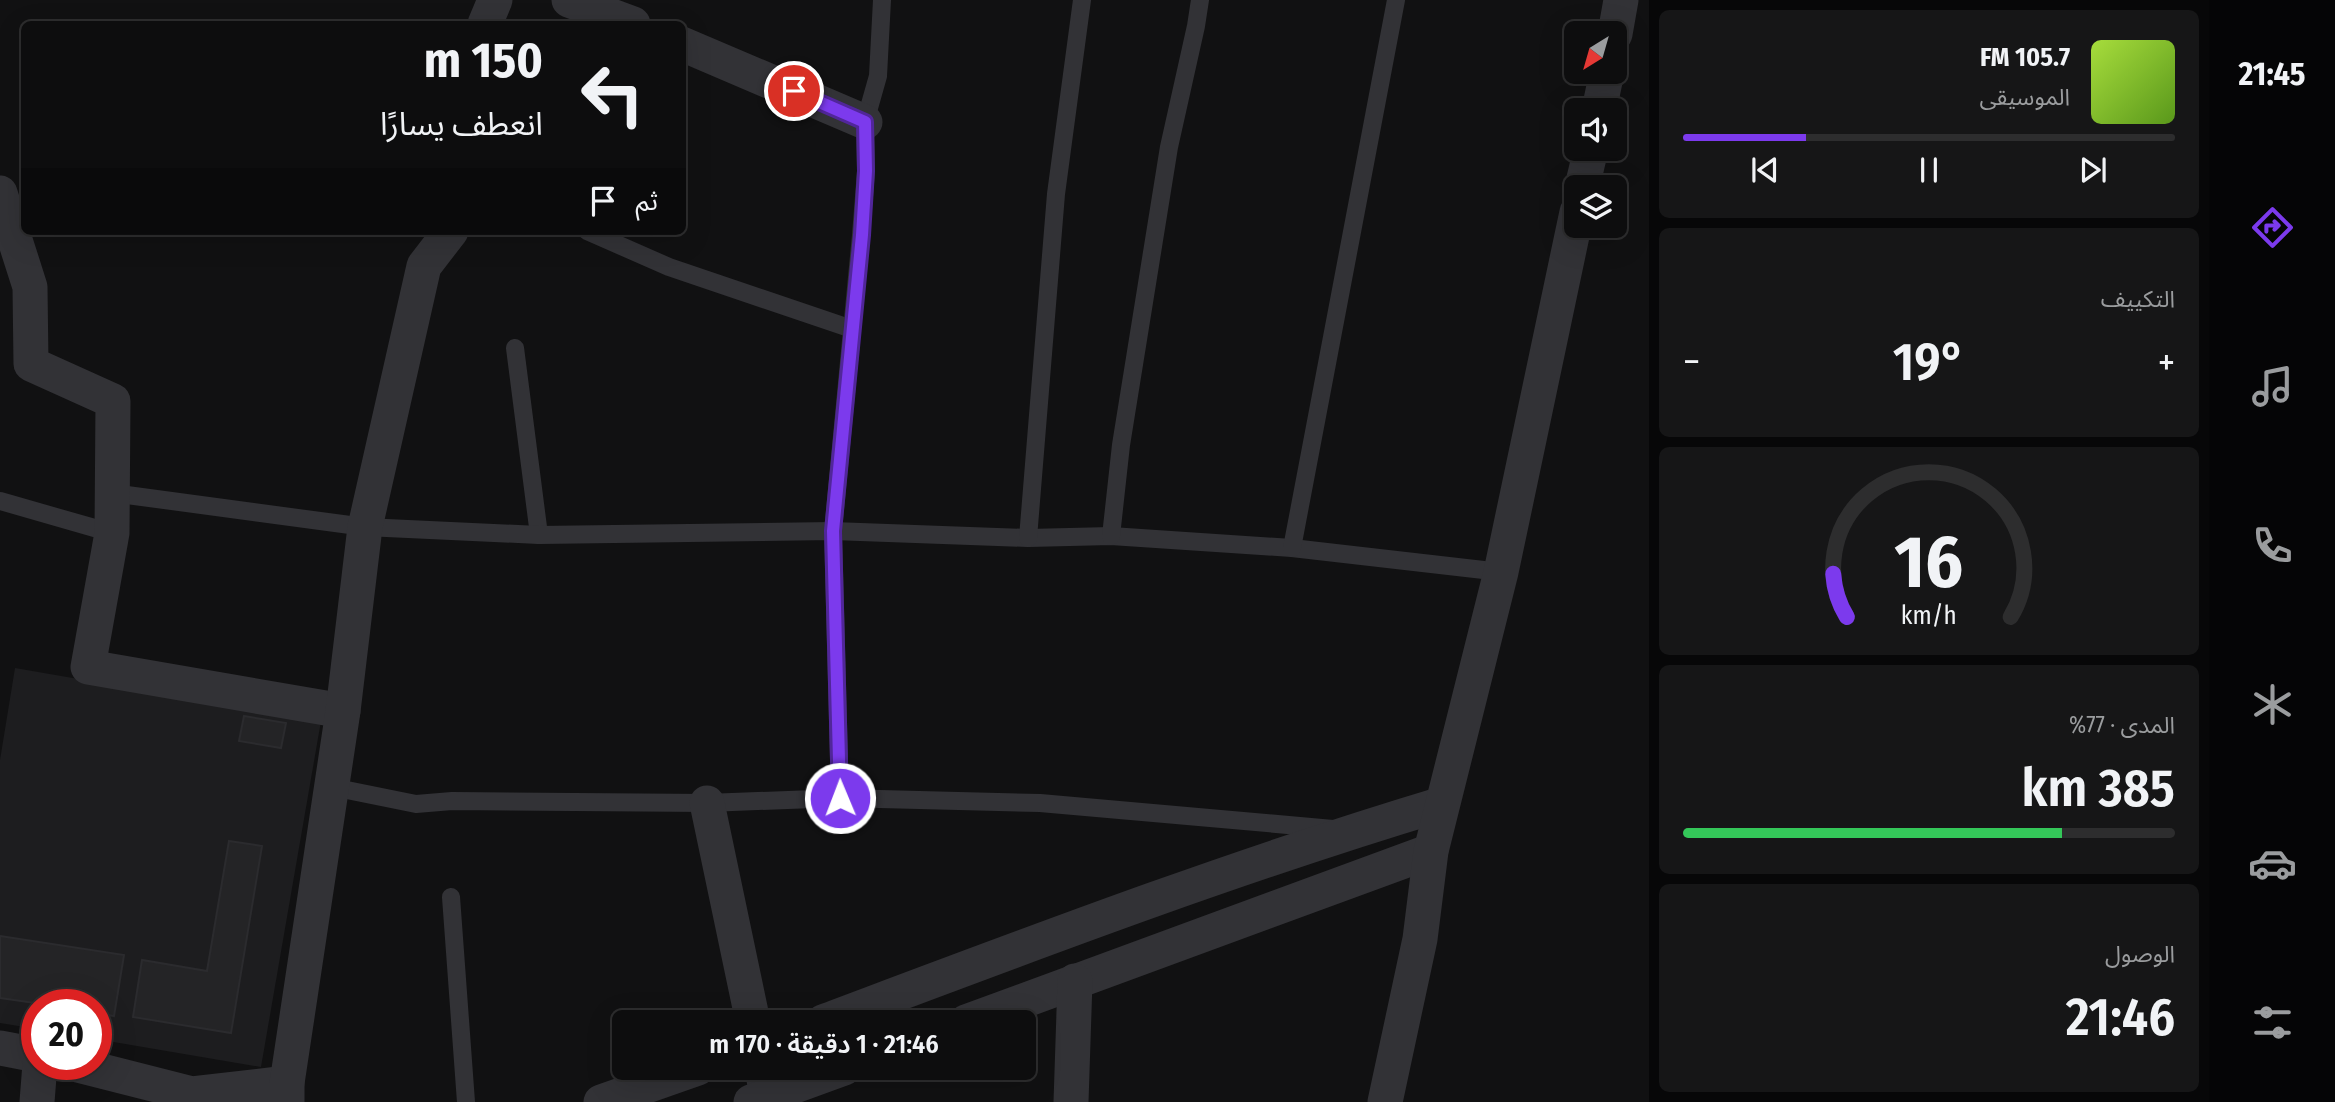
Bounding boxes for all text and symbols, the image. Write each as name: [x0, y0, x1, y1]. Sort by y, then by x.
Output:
north arrow: [1564, 21, 1628, 84]
map controls: [1564, 21, 1627, 238]
text: 150 m: [424, 31, 543, 90]
text: 105.7 FM: [1980, 42, 2070, 73]
icon: left: [567, 49, 658, 140]
text: 21:45: [2239, 55, 2305, 93]
pin: [764, 61, 824, 121]
icon: arrive: [775, 72, 813, 110]
text: الموسيقى: [1979, 83, 2070, 111]
button: sound: [1564, 98, 1627, 161]
text: انعطف يسارًا: [380, 105, 543, 143]
icon: previous: [1746, 151, 1784, 189]
icon: pause: [1910, 151, 1948, 189]
icon: next: [2074, 151, 2112, 189]
button: layers: [1564, 175, 1627, 238]
icon: arrive: [584, 182, 622, 220]
text: ثم: [636, 186, 658, 217]
icon: directions: [2248, 203, 2297, 252]
text: التكييف: [2101, 285, 2175, 313]
text: 19°: [1893, 331, 1965, 394]
text: −: [1683, 339, 1700, 385]
text: +: [2158, 339, 2175, 385]
icon: music: [2248, 362, 2297, 411]
text: 16: [1895, 519, 1963, 606]
icon: phone: [2248, 521, 2297, 570]
text: km/h: [1901, 601, 1957, 631]
icon: climate: [2248, 680, 2297, 729]
text: المدى · 77%: [2069, 711, 2175, 739]
text: 385 km: [2022, 757, 2175, 820]
position arrow: [803, 761, 877, 835]
icon: car: [2248, 839, 2297, 888]
text: الوصول: [2105, 940, 2175, 968]
text: 21:46: [2066, 986, 2175, 1049]
speed limit sign: 20: [21, 989, 112, 1080]
icon: filters: [2248, 998, 2297, 1047]
text: 21:46 · 1 دقيقة · 170 m: [709, 1029, 939, 1060]

